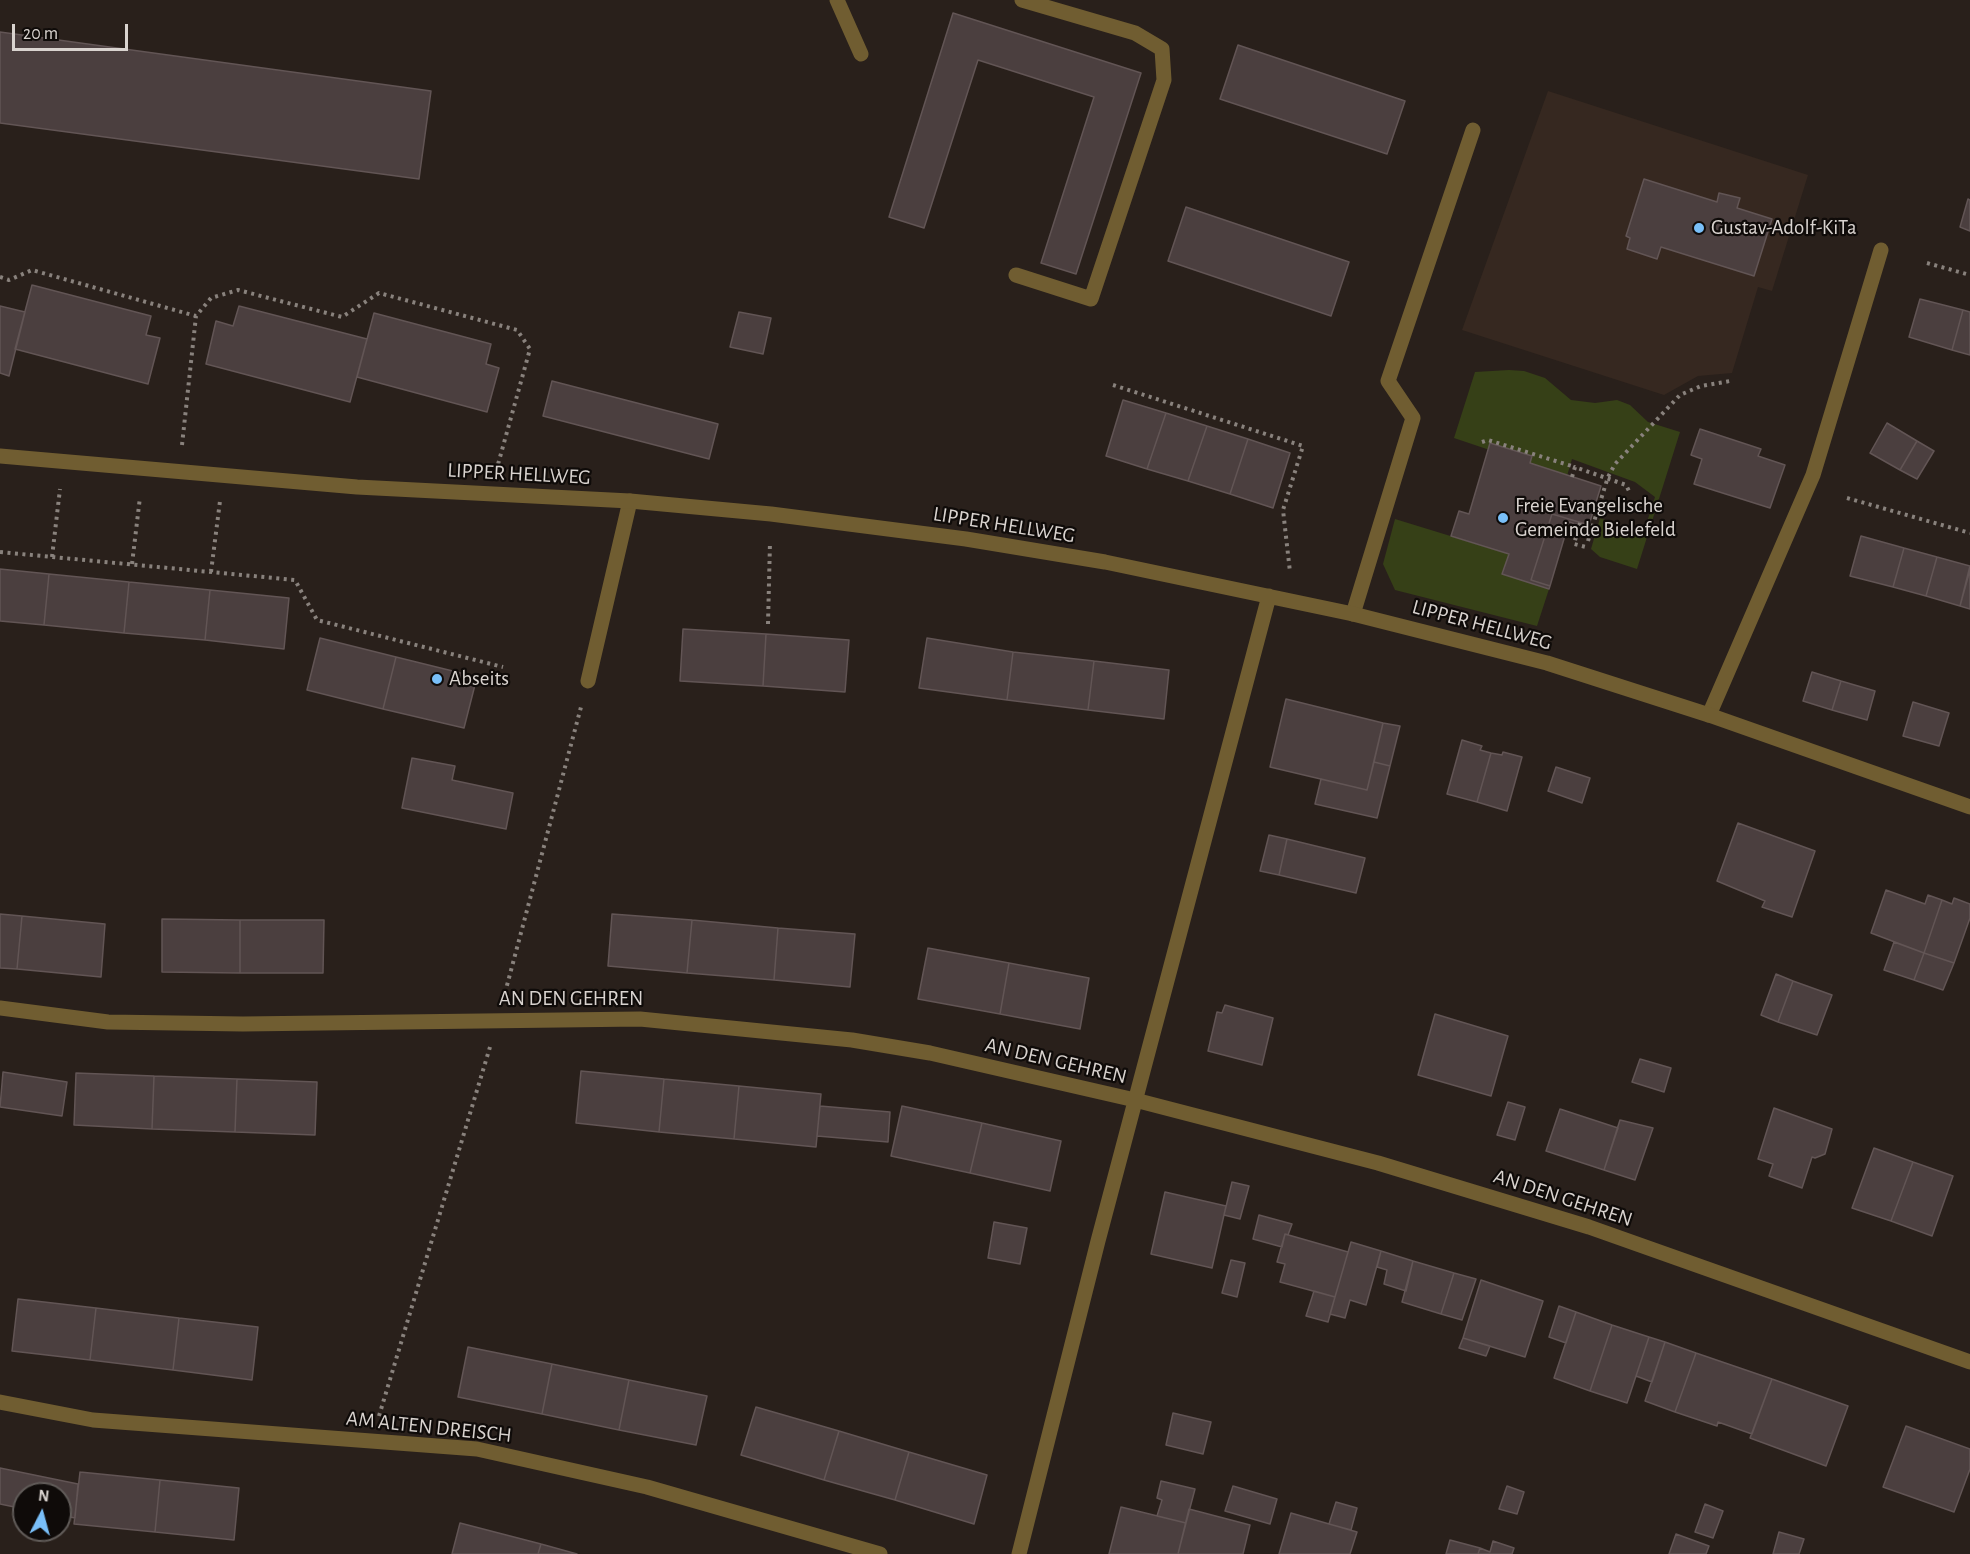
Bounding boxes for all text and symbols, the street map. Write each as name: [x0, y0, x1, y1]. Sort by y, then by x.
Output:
scale bar: [15, 12, 130, 50]
text: 20 m: [23, 25, 58, 43]
place label: Gustav-Adolf-KiTa: [1711, 215, 1857, 241]
marker: Gustav-Adolf-KiTa: [1692, 221, 1706, 235]
street label: LIPPER HELLWEG: [447, 458, 591, 490]
place label: Freie Evangelische Gemeinde Bielefeld: [1515, 493, 1676, 543]
street label: LIPPER HELLWEG: [931, 501, 1077, 549]
marker: Freie Evangelische Gemeinde Bielefeld: [1496, 511, 1510, 525]
street label: LIPPER HELLWEG: [1409, 594, 1555, 656]
place label: Abseits: [449, 666, 509, 692]
marker: Abseits: [430, 672, 444, 686]
street label: AN DEN GEHREN: [499, 986, 643, 1012]
street label: AN DEN GEHREN: [983, 1032, 1129, 1090]
street label: AN DEN GEHREN: [1490, 1164, 1636, 1232]
street label: AM ALTEN DREISCH: [345, 1406, 513, 1448]
north arrow: [12, 1482, 72, 1542]
text: N: [37, 1488, 50, 1505]

